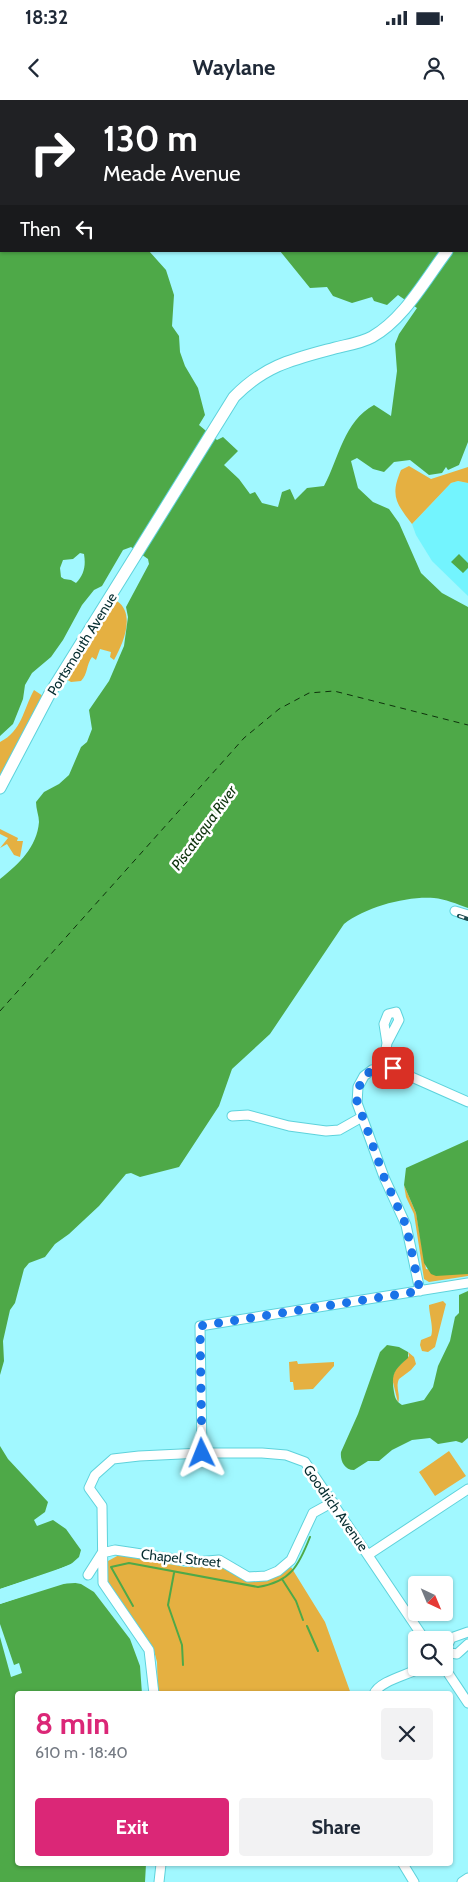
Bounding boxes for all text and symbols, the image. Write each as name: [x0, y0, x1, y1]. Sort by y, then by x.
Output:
text: 18:32: [25, 6, 68, 29]
icon: back: [20, 54, 48, 82]
text: Waylane: [193, 54, 275, 81]
icon: person: [420, 54, 448, 82]
text: 130 m: [103, 117, 198, 160]
icon: right: [20, 120, 85, 185]
text: Meade Avenue: [103, 160, 241, 187]
icon: left: [71, 215, 99, 243]
text: Then: [20, 218, 61, 241]
street label: Portsmouth Avenue: [43, 589, 121, 699]
water label: Piscataqua River: [167, 781, 241, 874]
pin: [372, 1047, 414, 1089]
icon: arrive: [379, 1054, 407, 1082]
position arrow: [175, 1426, 227, 1478]
street label: Goodrich Avenue: [300, 1461, 372, 1555]
street label: Chapel Street: [140, 1545, 222, 1571]
north arrow: [408, 1576, 452, 1621]
map controls: [408, 1576, 453, 1676]
button: search: [408, 1631, 453, 1676]
text: 8 min: [35, 1705, 110, 1742]
button: close: [381, 1708, 433, 1760]
text: 610 m · 18:40: [35, 1743, 128, 1762]
button: Exit: [35, 1798, 229, 1856]
button: Share: [239, 1798, 433, 1856]

